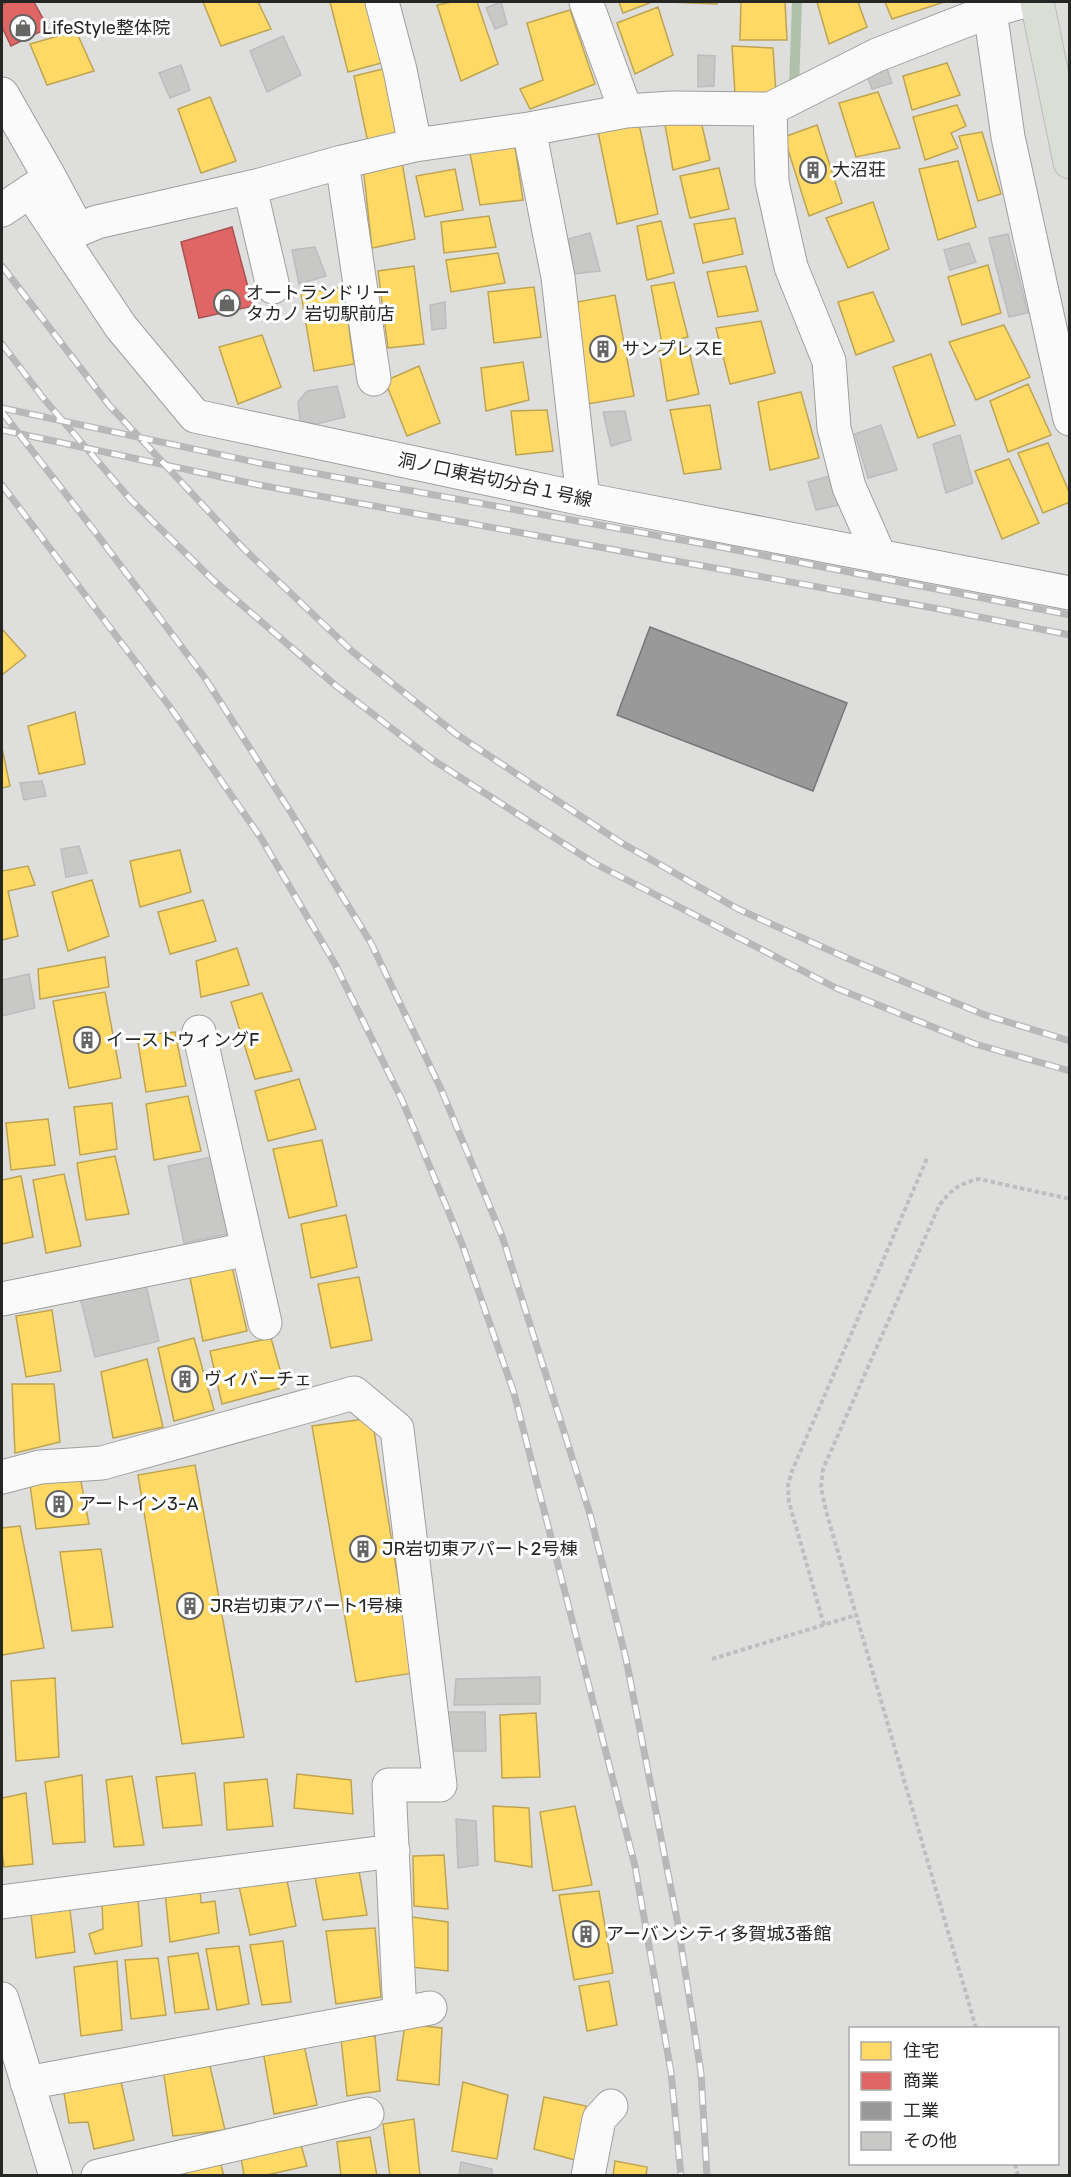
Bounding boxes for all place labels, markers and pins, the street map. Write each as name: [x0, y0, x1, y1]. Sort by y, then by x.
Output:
shop icon: LifeStyle整体院: [8, 13, 38, 43]
place label: LifeStyle整体院: [42, 17, 170, 39]
building icon: 大沼荘: [798, 155, 828, 185]
place label: 大沼荘: [832, 159, 886, 181]
place label: オートランドリー タカノ 岩切駅前店: [246, 282, 394, 325]
shop icon: オートランドリー タカノ 岩切駅前店: [212, 288, 242, 318]
building icon: サンプレスE: [588, 334, 618, 364]
place label: サンプレスE: [622, 338, 722, 360]
building icon: イーストウィングF: [72, 1025, 102, 1055]
place label: イーストウィングF: [106, 1029, 260, 1051]
building icon: ヴィバーチェ: [170, 1364, 200, 1394]
place label: ヴィバーチェ: [204, 1368, 312, 1390]
building icon: アートイン3-A: [44, 1489, 74, 1519]
place label: アートイン3-A: [78, 1493, 199, 1515]
building icon: JR岩切東アパート2号棟: [348, 1534, 378, 1564]
place label: JR岩切東アパート2号棟: [382, 1538, 577, 1560]
building icon: JR岩切東アパート1号棟: [175, 1591, 205, 1621]
place label: JR岩切東アパート1号棟: [210, 1595, 403, 1617]
building icon: アーバンシティ多賀城3番館: [571, 1919, 601, 1949]
place label: アーバンシティ多賀城3番館: [606, 1923, 831, 1945]

